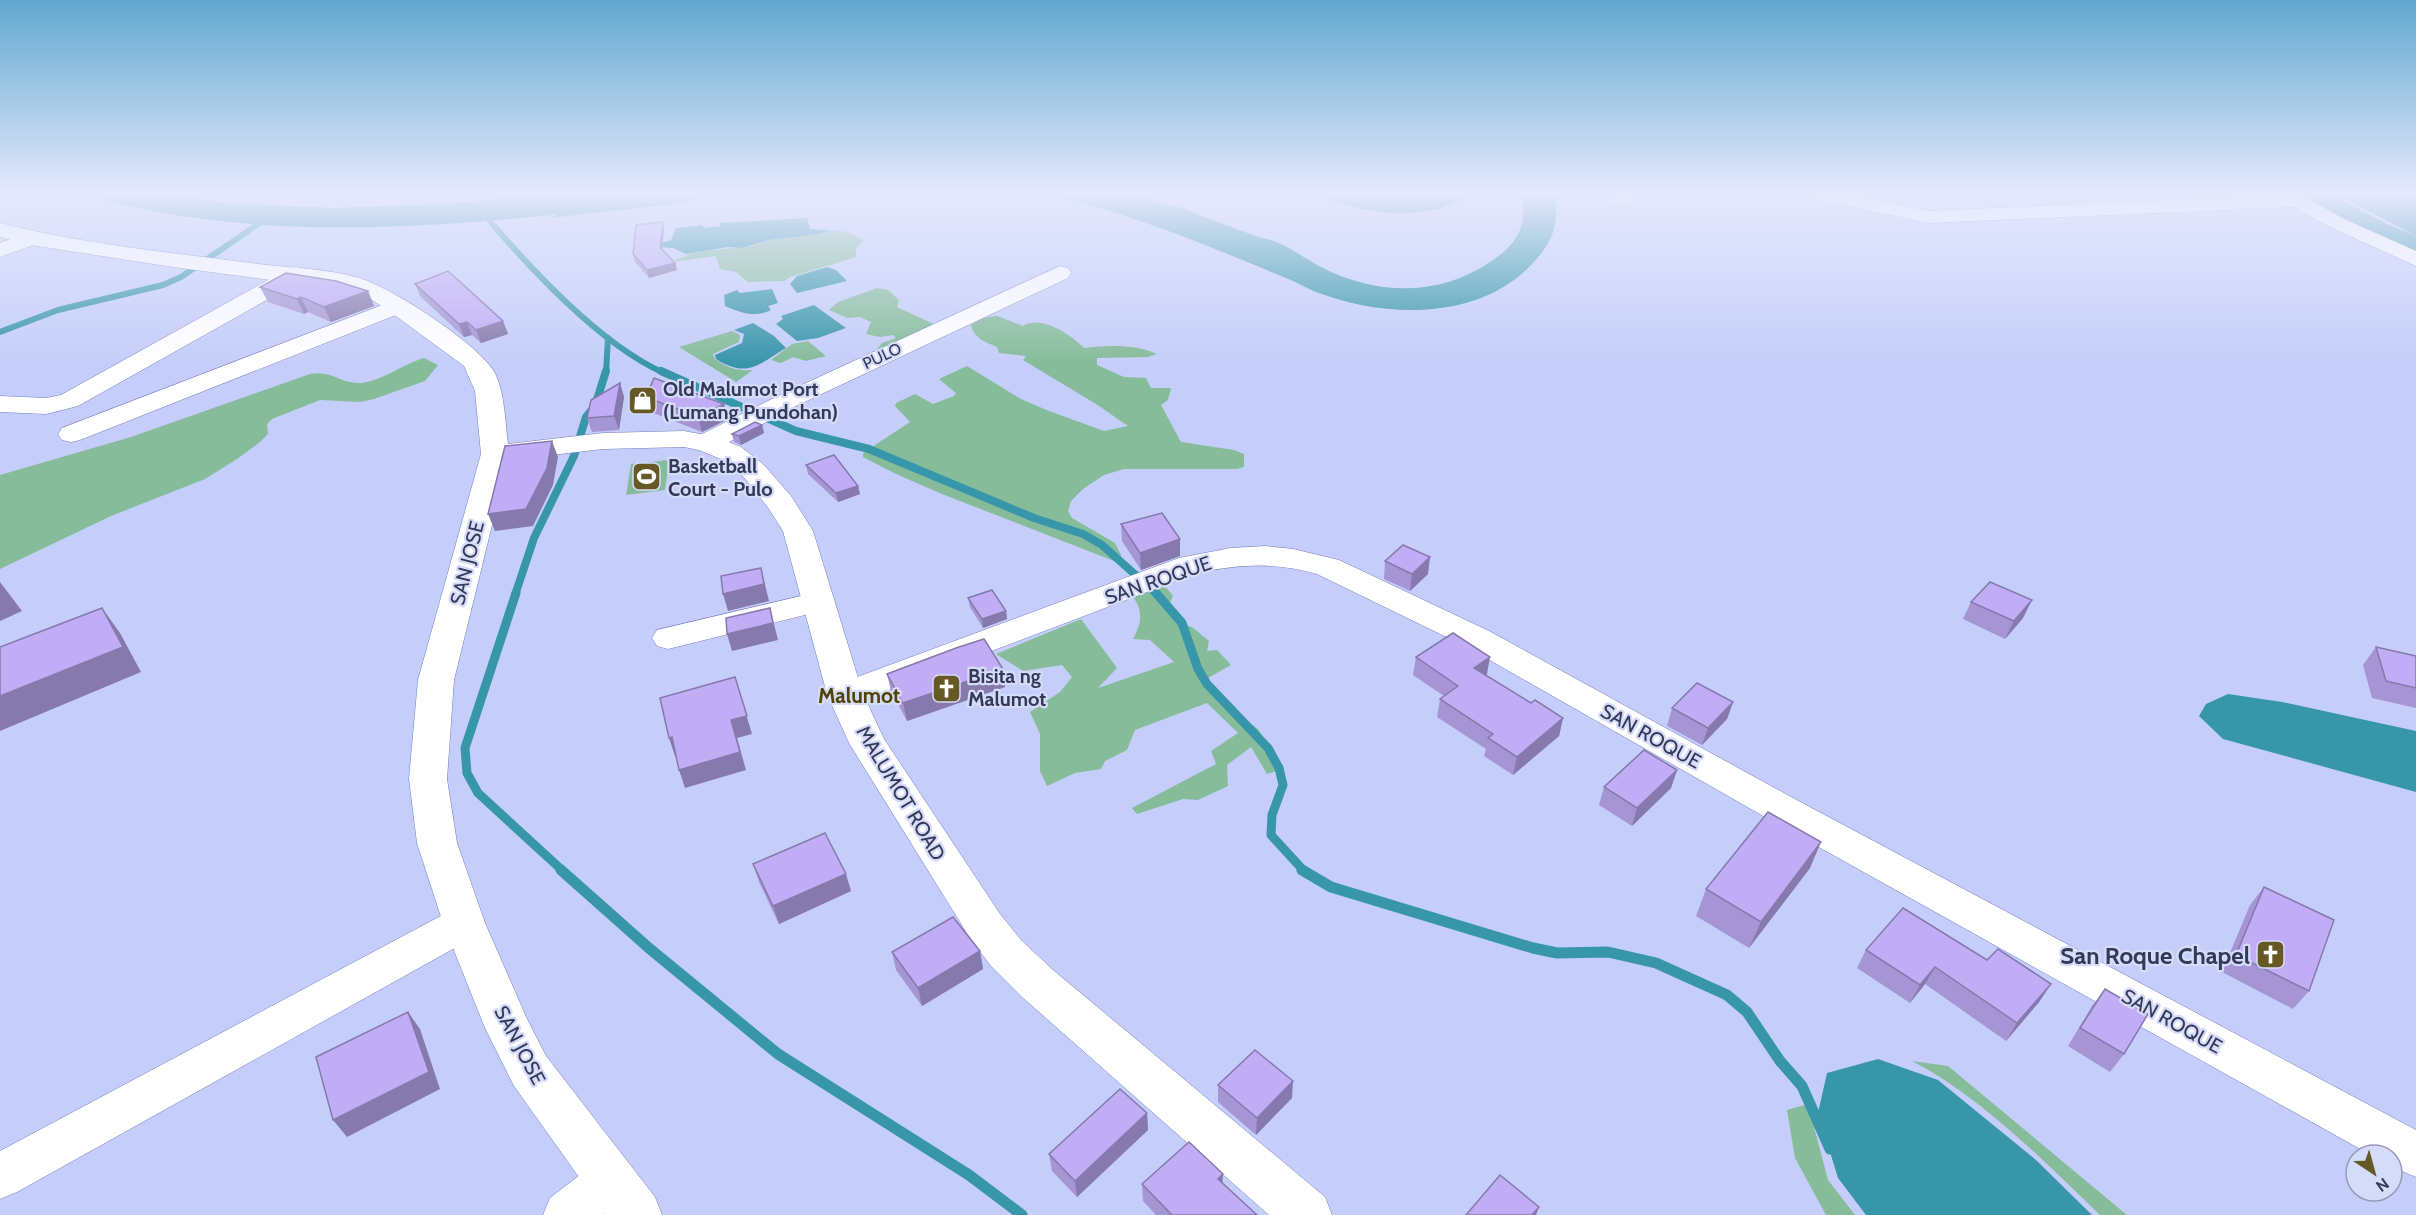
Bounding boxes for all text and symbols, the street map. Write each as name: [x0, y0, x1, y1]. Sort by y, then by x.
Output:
street label: PULO: [860, 339, 904, 373]
place label: Old Malumot Port (Lumang Pundohan): [663, 377, 838, 424]
shop icon: Old Malumot Port (Lumang Pundohan): [626, 385, 658, 417]
place label: Basketball Court - Pulo: [668, 454, 773, 501]
sports icon: Basketball Court - Pulo: [631, 461, 663, 493]
street label: SAN JOSE: [445, 518, 489, 608]
street label: SAN ROQUE: [1102, 551, 1214, 609]
place label: Bisita ng Malumot: [968, 664, 1046, 711]
church icon: Bisita ng Malumot: [931, 672, 963, 704]
district label: Malumot: [818, 683, 900, 708]
street label: SAN ROQUE: [1597, 699, 1705, 773]
street label: MALUMOT ROAD: [851, 721, 951, 865]
church icon: San Roque Chapel: [2255, 939, 2287, 971]
place label: San Roque Chapel: [2060, 941, 2250, 970]
street label: SAN ROQUE: [2118, 984, 2226, 1058]
street label: SAN JOSE: [489, 1001, 551, 1089]
north arrow: [2344, 1143, 2404, 1203]
text: N: [2372, 1174, 2393, 1196]

